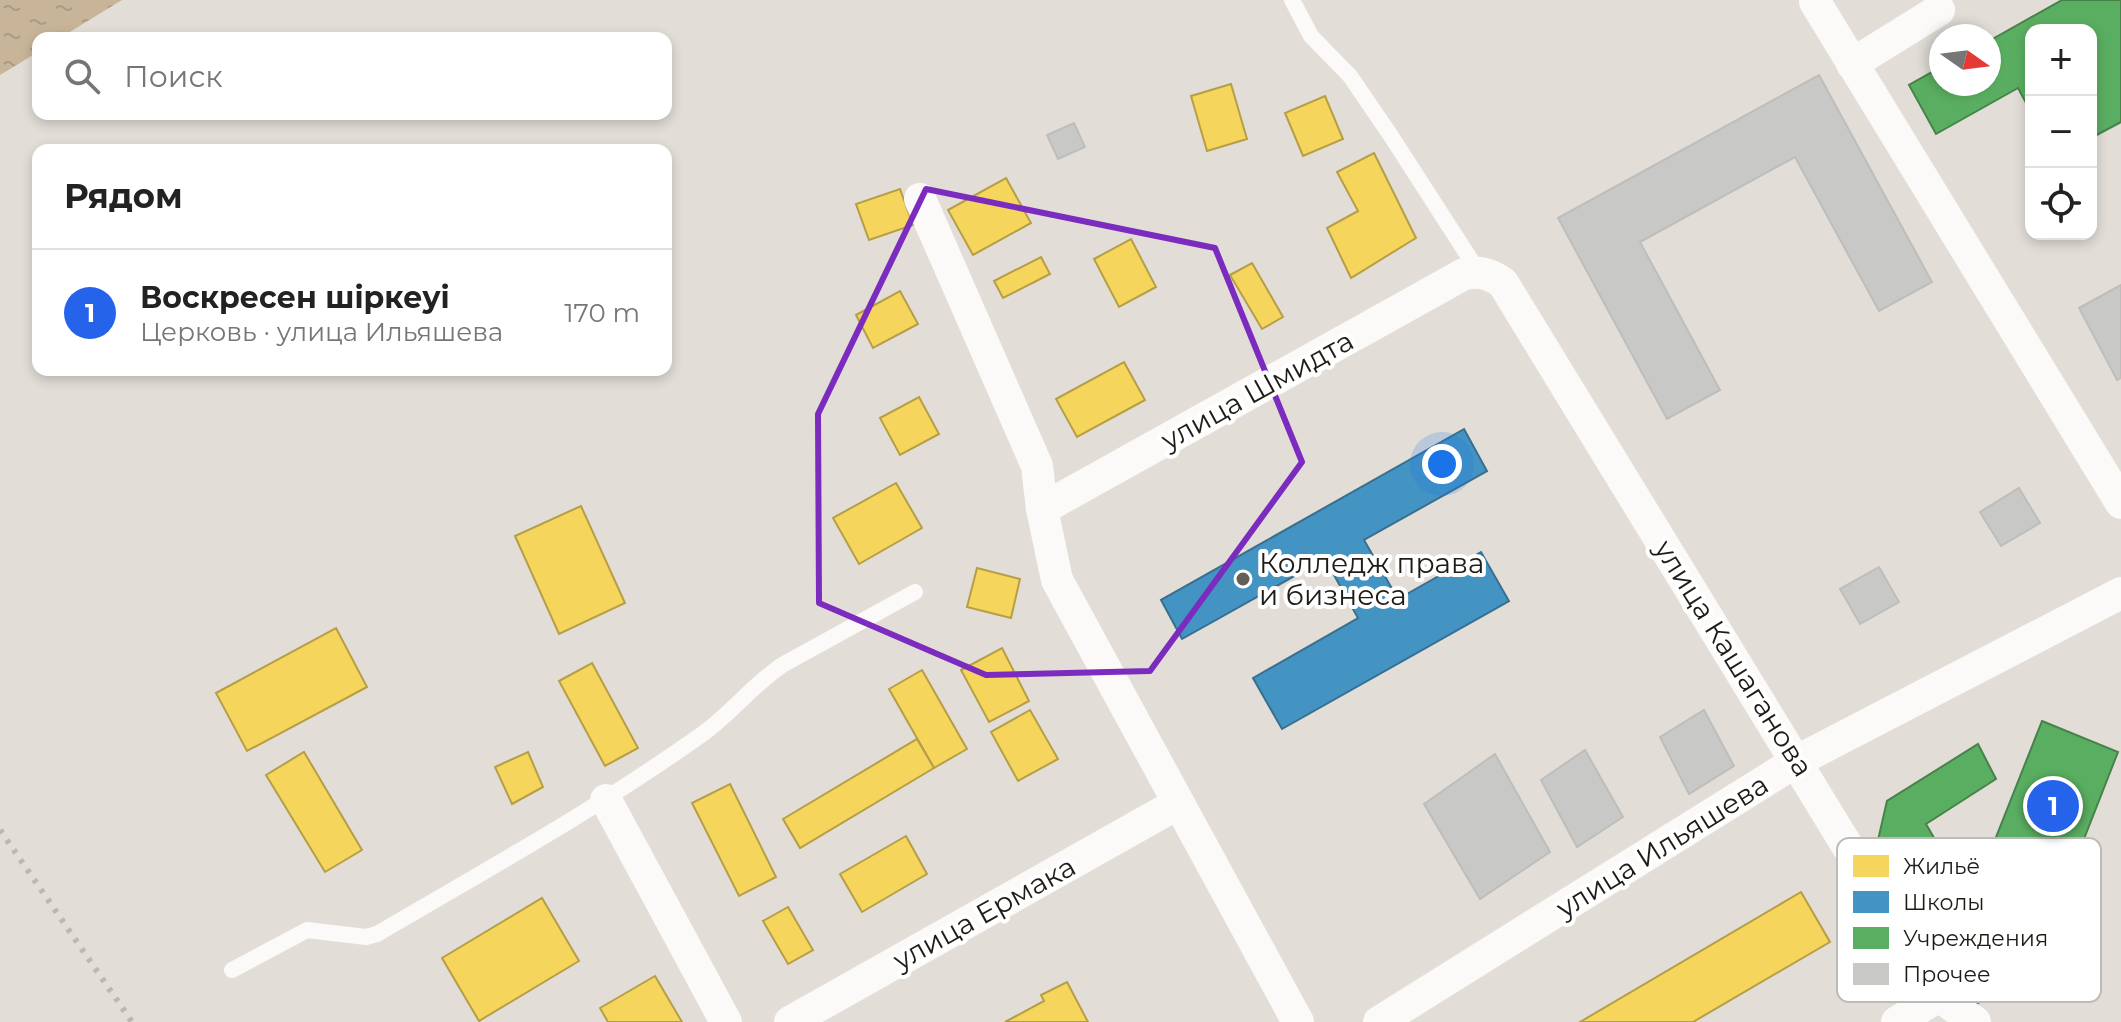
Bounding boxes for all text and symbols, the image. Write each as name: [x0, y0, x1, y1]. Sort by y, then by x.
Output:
north arrow: [1929, 24, 2001, 96]
map controls: [2025, 24, 2097, 240]
button: +: [2025, 24, 2097, 96]
search box: [32, 32, 672, 120]
icon: search: [60, 54, 104, 98]
text: Поиск: [124, 58, 223, 95]
button: −: [2025, 96, 2097, 168]
button: locate: [2025, 168, 2097, 240]
text: Рядом: [64, 175, 183, 217]
text: Воскресен шіркеуі: [140, 279, 450, 316]
text: 1: [85, 297, 95, 329]
text: 170 m: [564, 297, 640, 329]
text: Церковь · улица Ильяшева: [140, 316, 503, 348]
street label: улица Шмидта: [1154, 323, 1359, 457]
your location: [1422, 444, 1462, 484]
street label: улица Кашаганова: [1647, 533, 1821, 782]
place label: Колледж права и бизнеса: [1259, 546, 1484, 612]
marker: Колледж права и бизнеса: [1234, 570, 1252, 588]
street label: улица Ильяшева: [1549, 767, 1774, 926]
pin: 1: [2027, 776, 2079, 836]
legend: [1837, 838, 2101, 1002]
street label: улица Ермака: [886, 849, 1081, 978]
text: Жильё: [1903, 853, 1980, 880]
text: Школы: [1903, 889, 1985, 916]
text: Учреждения: [1903, 925, 2048, 952]
text: Прочее: [1903, 961, 1991, 988]

